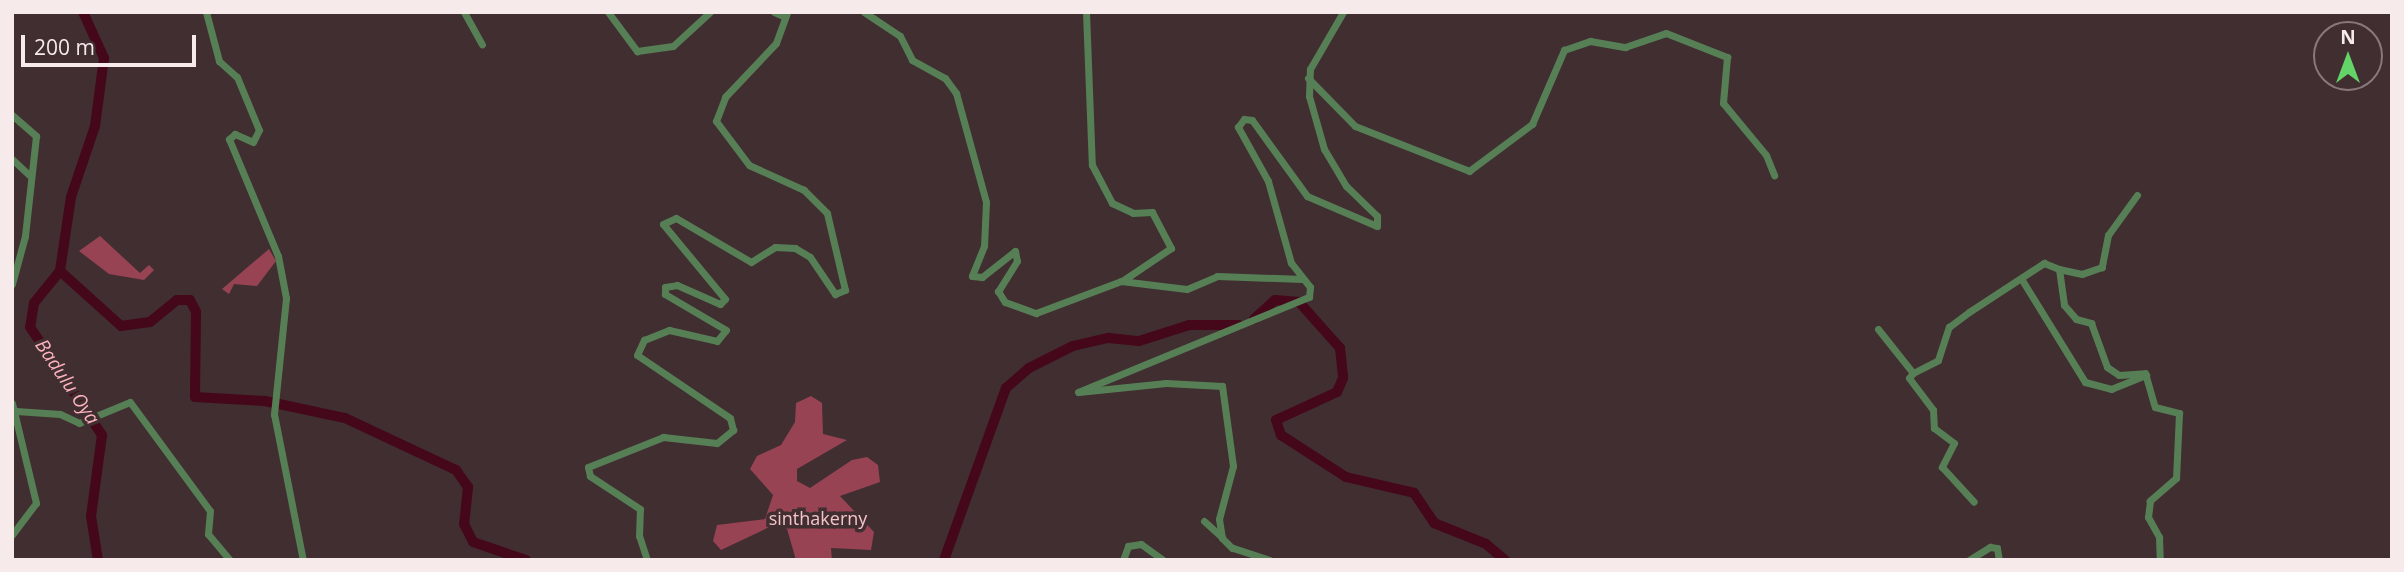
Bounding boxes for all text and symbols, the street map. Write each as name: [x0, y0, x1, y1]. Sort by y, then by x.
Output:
scale bar: [24, 21, 200, 65]
north arrow: [2313, 21, 2383, 91]
text: N: [2340, 24, 2356, 50]
text: 200 m: [34, 33, 95, 61]
water label: Badulu Oya: [30, 335, 104, 429]
park label: sinthakerny: [769, 507, 867, 529]

